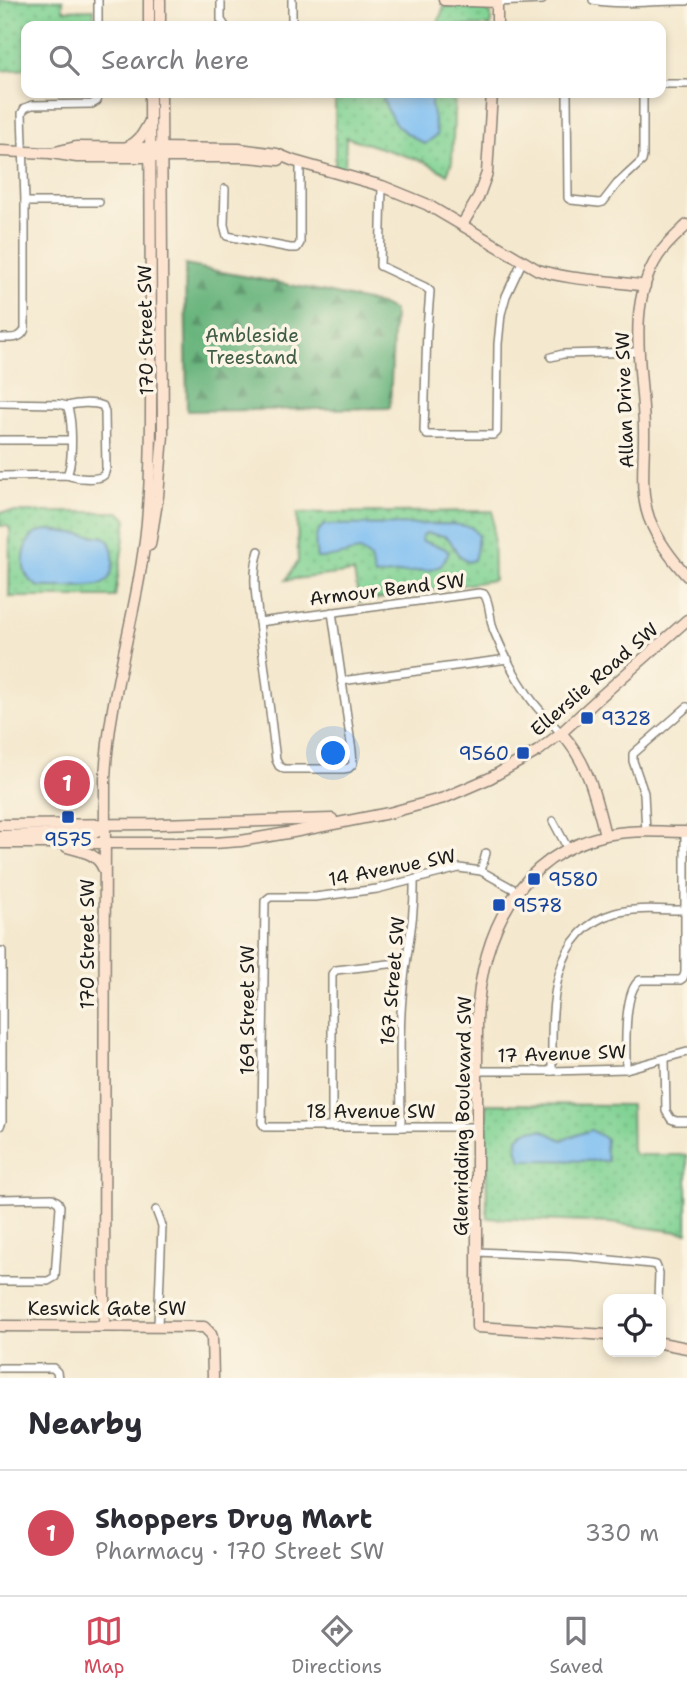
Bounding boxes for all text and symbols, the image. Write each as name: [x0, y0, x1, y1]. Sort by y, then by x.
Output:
search box: [21, 21, 666, 98]
icon: search: [45, 41, 83, 79]
text: Search here: [101, 42, 250, 77]
street label: 170 Street SW: [132, 264, 159, 396]
park label: Ambleside Treestand: [205, 323, 299, 370]
street label: Allan Drive SW: [610, 331, 639, 469]
street label: Armour Bend SW: [308, 568, 466, 611]
street label: Ellerslie Road SW: [525, 617, 663, 742]
place label: 9328: [601, 706, 651, 731]
marker: 9328: [579, 710, 595, 726]
your location: [316, 736, 350, 770]
place label: 9560: [459, 741, 509, 766]
marker: 9560: [515, 745, 531, 761]
pin: 1: [44, 757, 90, 809]
marker: 9575: [60, 809, 76, 825]
place label: 9575: [44, 827, 92, 852]
street label: 14 Avenue SW: [326, 843, 458, 892]
place label: 9580: [548, 867, 598, 892]
marker: 9580: [526, 871, 542, 887]
street label: 170 Street SW: [75, 879, 100, 1009]
place label: 9578: [513, 893, 563, 918]
marker: 9578: [491, 897, 507, 913]
street label: 167 Street SW: [374, 916, 411, 1047]
street label: 169 Street SW: [235, 945, 260, 1075]
street label: Glenridding Boulevard SW: [448, 996, 477, 1236]
street label: 17 Avenue SW: [497, 1039, 627, 1068]
street label: 18 Avenue SW: [306, 1099, 436, 1124]
map controls: [603, 1294, 666, 1357]
button: locate: [603, 1294, 666, 1357]
street label: Keswick Gate SW: [28, 1296, 186, 1321]
text: Nearby: [28, 1403, 143, 1444]
text: Shoppers Drug Mart: [95, 1501, 372, 1536]
text: 1: [46, 1518, 56, 1548]
text: 330 m: [585, 1518, 659, 1548]
text: Pharmacy · 170 Street SW: [95, 1536, 385, 1566]
tab: Map: [84, 1612, 124, 1679]
tab: Directions: [292, 1612, 382, 1679]
tab: Saved: [549, 1612, 603, 1679]

